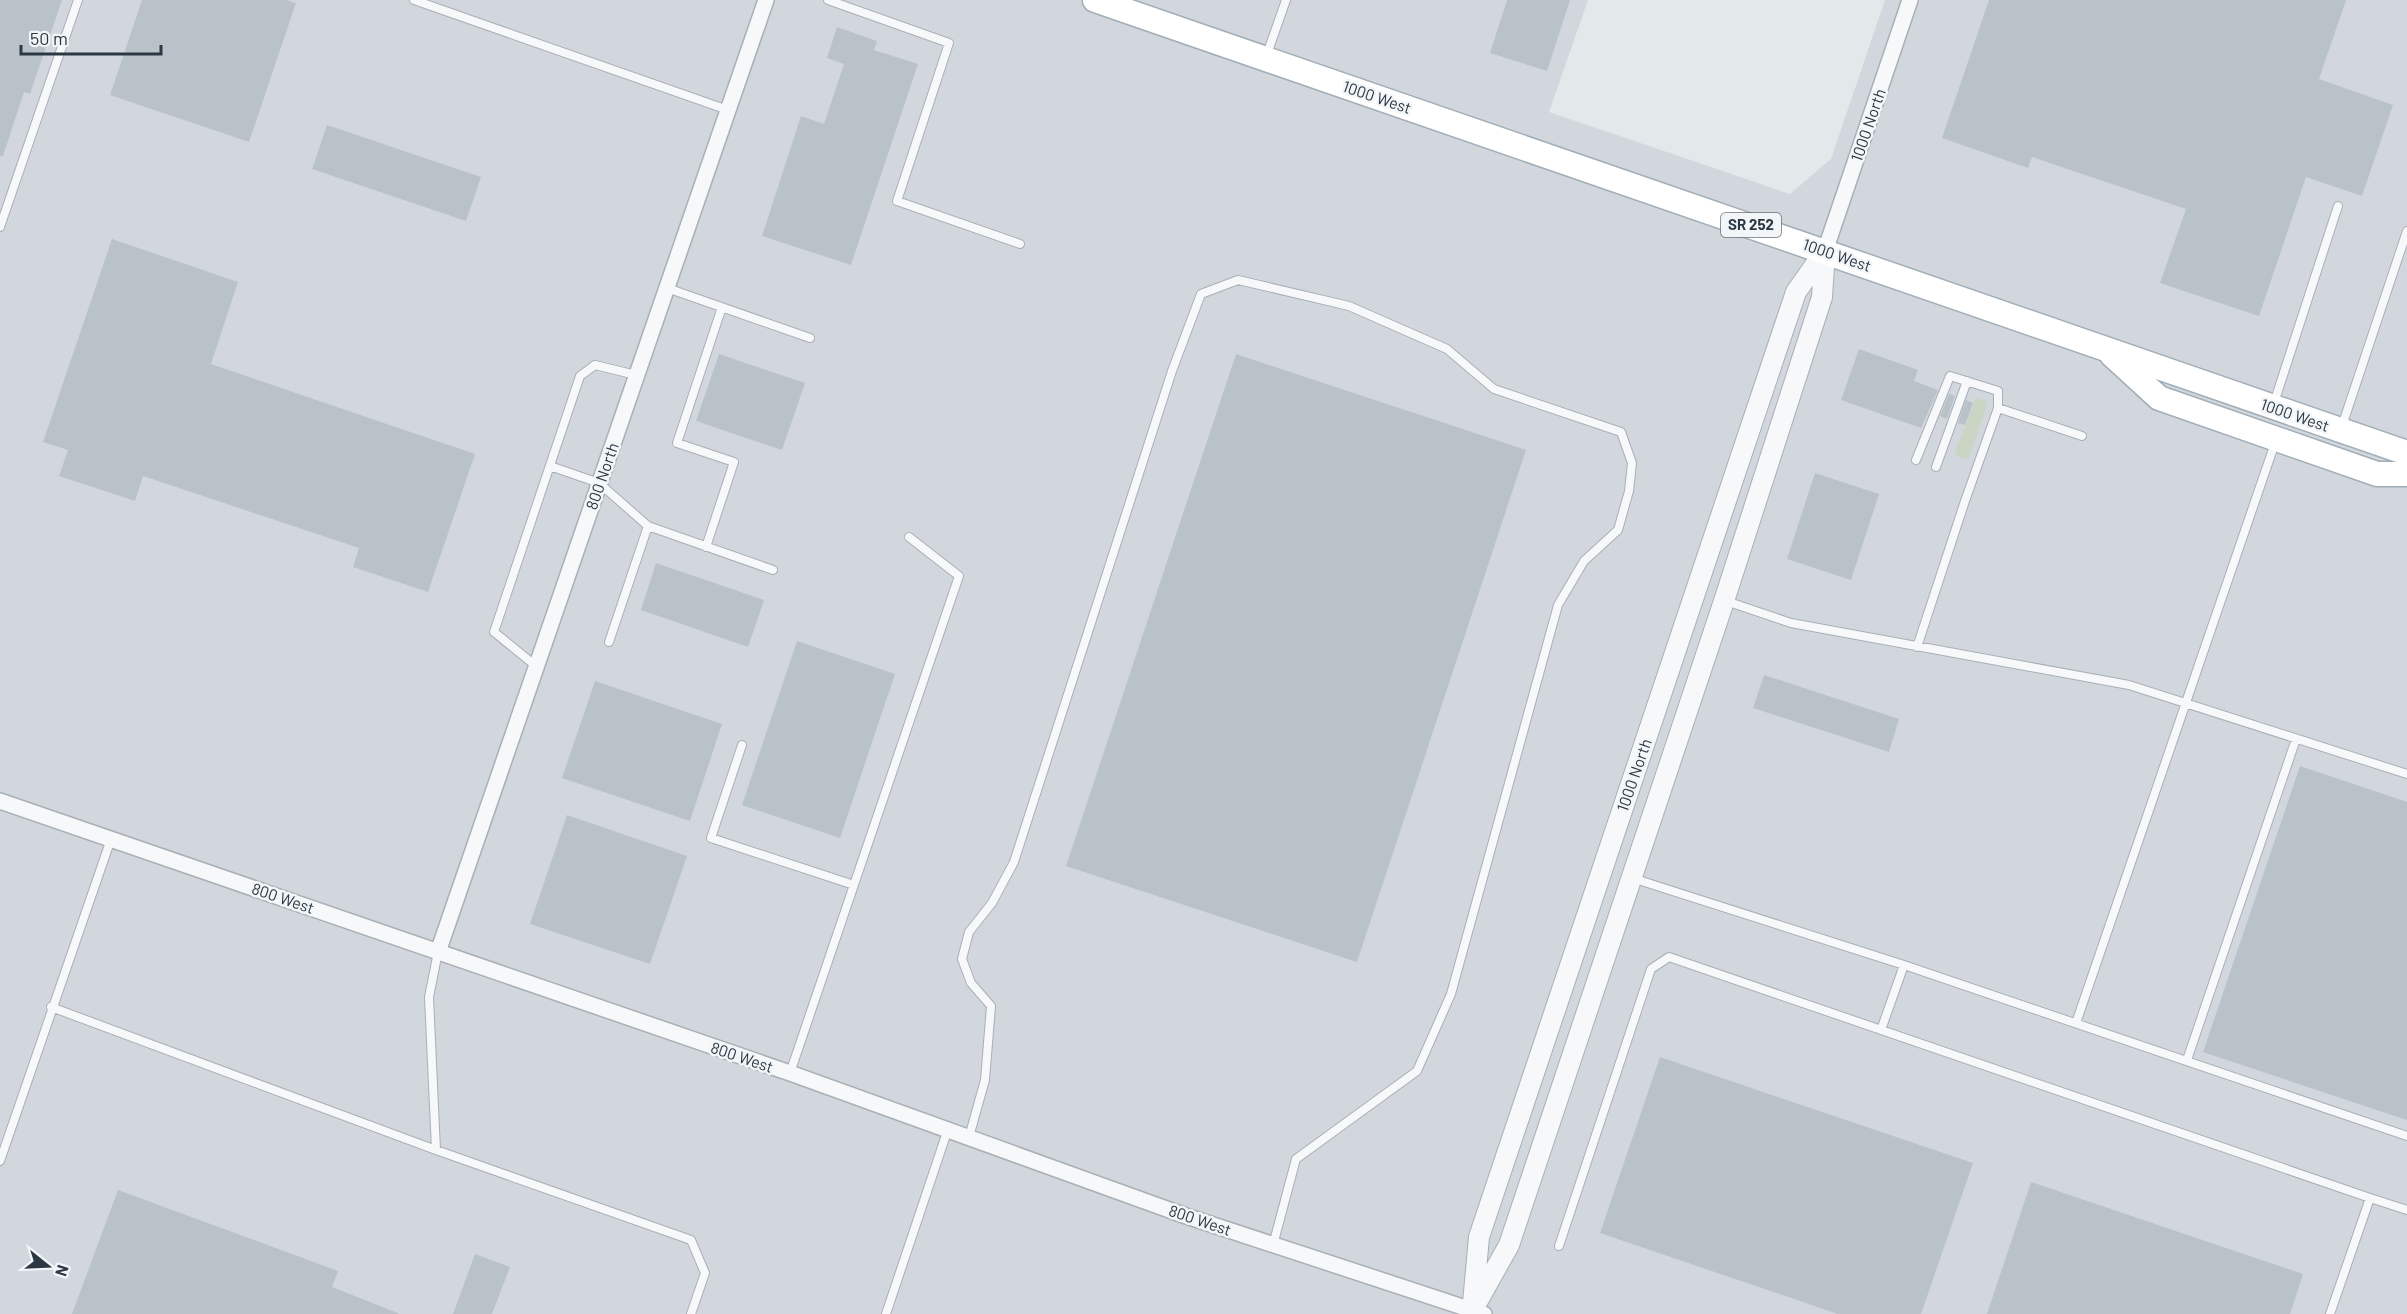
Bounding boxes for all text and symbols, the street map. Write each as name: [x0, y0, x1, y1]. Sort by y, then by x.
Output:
scale bar: [21, 18, 160, 56]
text: 50 m: [30, 27, 68, 49]
street label: 1000 West: [1340, 76, 1414, 117]
street label: 1000 North: [1846, 86, 1889, 164]
road number: SR 252: [1721, 213, 1781, 237]
street label: 1000 West: [1800, 234, 1874, 275]
street label: 1000 West: [2258, 394, 2332, 435]
street label: 800 North: [581, 440, 622, 512]
street label: 1000 North: [1612, 736, 1655, 814]
street label: 800 West: [249, 878, 317, 917]
street label: 800 West: [708, 1037, 776, 1076]
street label: 800 West: [1166, 1200, 1234, 1239]
north arrow: [18, 1236, 78, 1296]
text: N: [52, 1263, 73, 1279]

